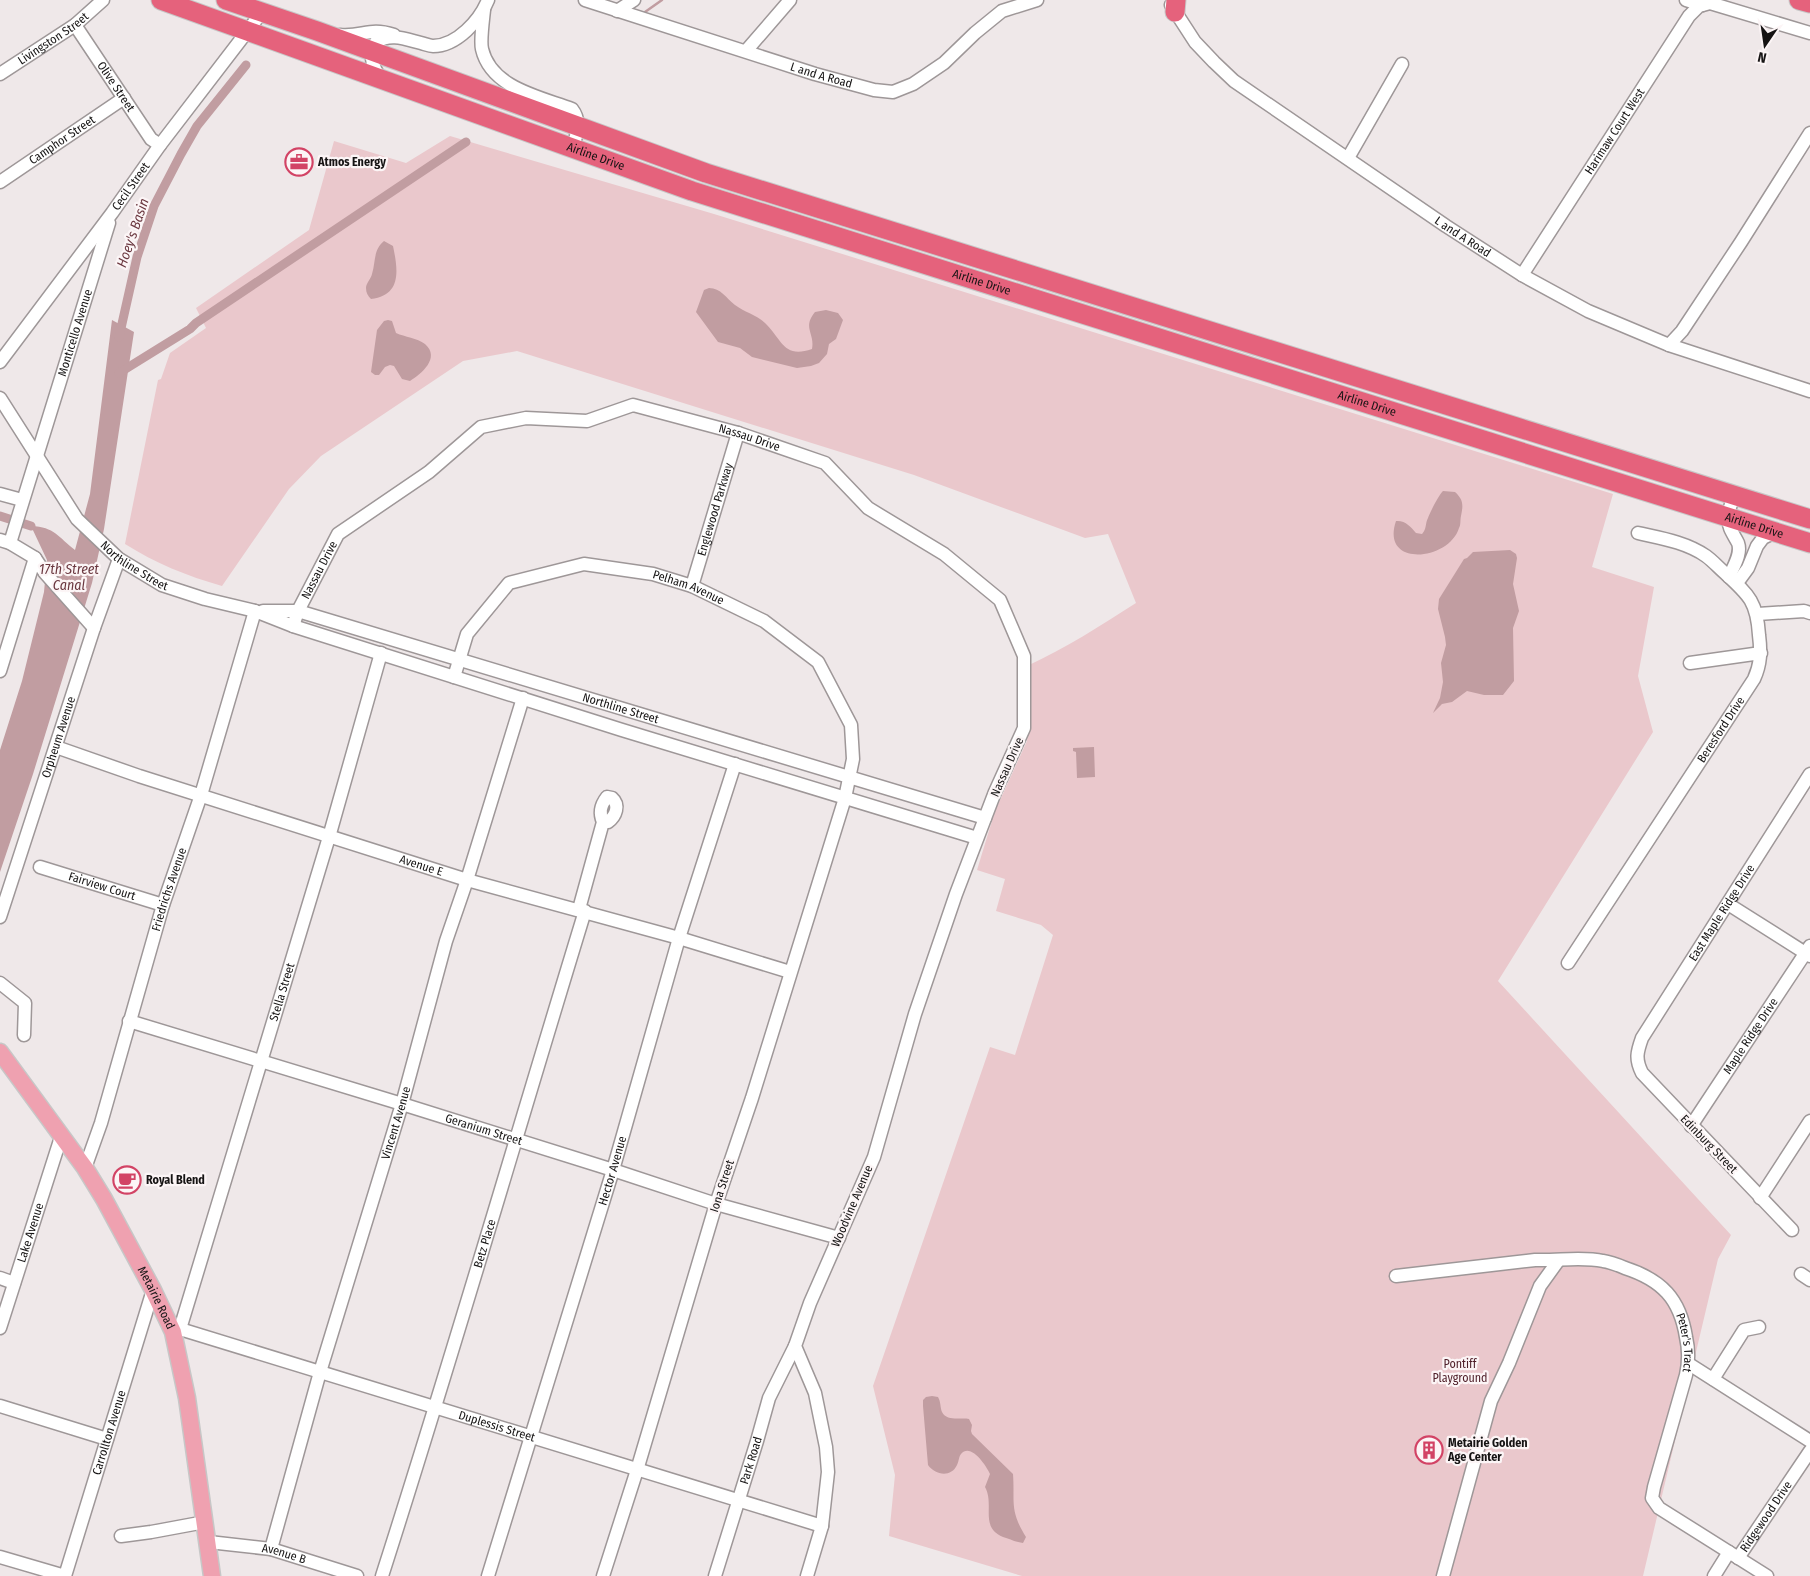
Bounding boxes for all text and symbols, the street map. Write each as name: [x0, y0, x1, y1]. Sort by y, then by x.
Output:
street label: Livingston Street: [15, 9, 91, 67]
north arrow: [1740, 20, 1790, 70]
text: N: [1756, 48, 1768, 66]
street label: Olive Street: [94, 59, 138, 114]
street label: L and A Road: [789, 60, 854, 91]
street label: Harimaw Court West: [1582, 86, 1648, 177]
street label: Camphor Street: [26, 113, 98, 167]
street label: Airline Drive: [565, 140, 627, 173]
office icon: Atmos Energy: [284, 147, 314, 177]
place label: Atmos Energy: [317, 155, 386, 169]
street label: Cecil Street: [109, 160, 153, 213]
water label: Hoey's Basin: [113, 196, 153, 270]
street label: L and A Road: [1432, 213, 1493, 260]
street label: Airline Drive: [951, 266, 1013, 298]
street label: Monticello Avenue: [55, 287, 95, 378]
street label: Airline Drive: [1336, 388, 1398, 419]
street label: Nassau Drive: [717, 421, 782, 454]
street label: Englewood Parkway: [694, 461, 736, 558]
street label: Airline Drive: [1723, 510, 1785, 541]
street label: Northline Street: [98, 538, 170, 593]
street label: Nassau Drive: [298, 539, 340, 601]
water label: 17th Street Canal: [39, 561, 99, 594]
street label: Pelham Avenue: [651, 567, 726, 608]
street label: Northline Street: [581, 690, 661, 726]
street label: Beresford Drive: [1694, 694, 1748, 765]
street label: Orpheum Avenue: [39, 695, 78, 780]
street label: Nassau Drive: [988, 735, 1026, 799]
street label: Friedrichs Avenue: [149, 846, 189, 933]
street label: Avenue E: [398, 852, 445, 879]
street label: East Maple Ridge Drive: [1686, 862, 1758, 964]
street label: Fairview Court: [67, 869, 137, 903]
street label: Stella Street: [267, 961, 297, 1023]
street label: Maple Ridge Drive: [1720, 995, 1781, 1077]
street label: Vincent Avenue: [378, 1085, 413, 1161]
street label: Geranium Street: [444, 1111, 524, 1148]
street label: Edinburg Street: [1678, 1112, 1740, 1176]
street label: Hector Avenue: [596, 1134, 629, 1207]
street label: Iona Street: [707, 1158, 737, 1214]
street label: Woodvine Avenue: [828, 1163, 876, 1249]
cafe icon: Royal Blend: [112, 1165, 142, 1195]
place label: Royal Blend: [146, 1173, 205, 1187]
street label: Lake Avenue: [14, 1201, 46, 1264]
street label: Betz Place: [471, 1217, 499, 1269]
street label: Metairie Road: [135, 1264, 178, 1331]
street label: Peter's Tract: [1673, 1311, 1695, 1373]
park label: Pontiff Playground: [1432, 1357, 1488, 1385]
street label: Carrollton Avenue: [89, 1389, 129, 1477]
street label: Duplessis Street: [457, 1408, 537, 1445]
street label: Park Road: [737, 1435, 765, 1486]
building icon: Metairie Golden Age Center: [1414, 1435, 1444, 1465]
place label: Metairie Golden Age Center: [1447, 1436, 1528, 1464]
street label: Ridgewood Drive: [1737, 1478, 1795, 1555]
street label: Avenue B: [261, 1541, 308, 1567]

